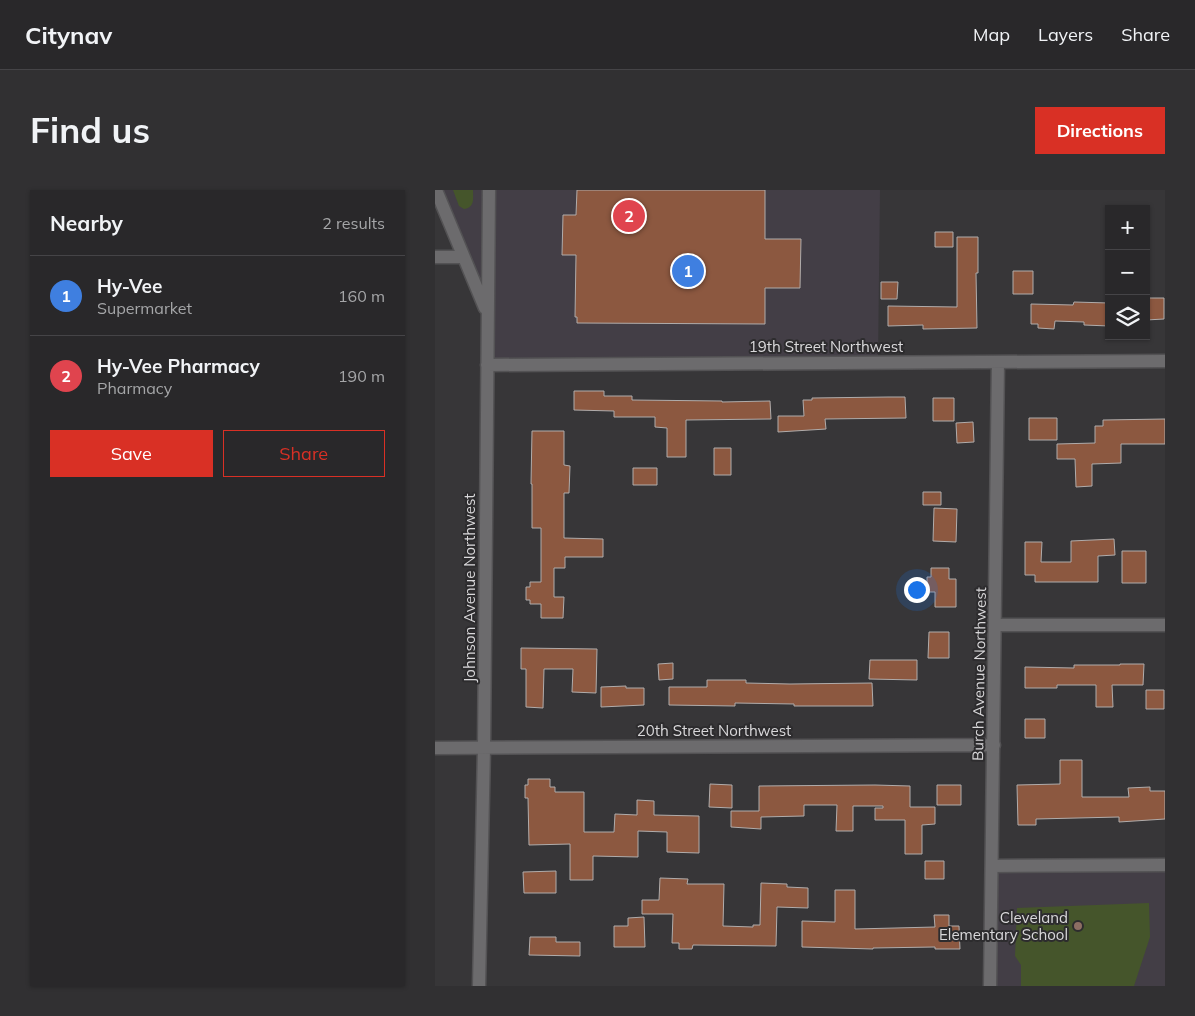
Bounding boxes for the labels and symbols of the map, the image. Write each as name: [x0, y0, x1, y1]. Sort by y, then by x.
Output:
pin: 2: [613, 197, 645, 235]
pin: 1: [672, 252, 704, 290]
street label: 19th Street Northwest: [749, 337, 903, 356]
street label: Johnson Avenue Northwest: [460, 493, 479, 683]
your location: [904, 577, 930, 603]
street label: Burch Avenue Northwest: [968, 587, 990, 761]
street label: 20th Street Northwest: [637, 721, 791, 740]
place label: Cleveland Elementary School: [939, 908, 1068, 944]
marker: Cleveland Elementary School: [1072, 920, 1084, 932]

